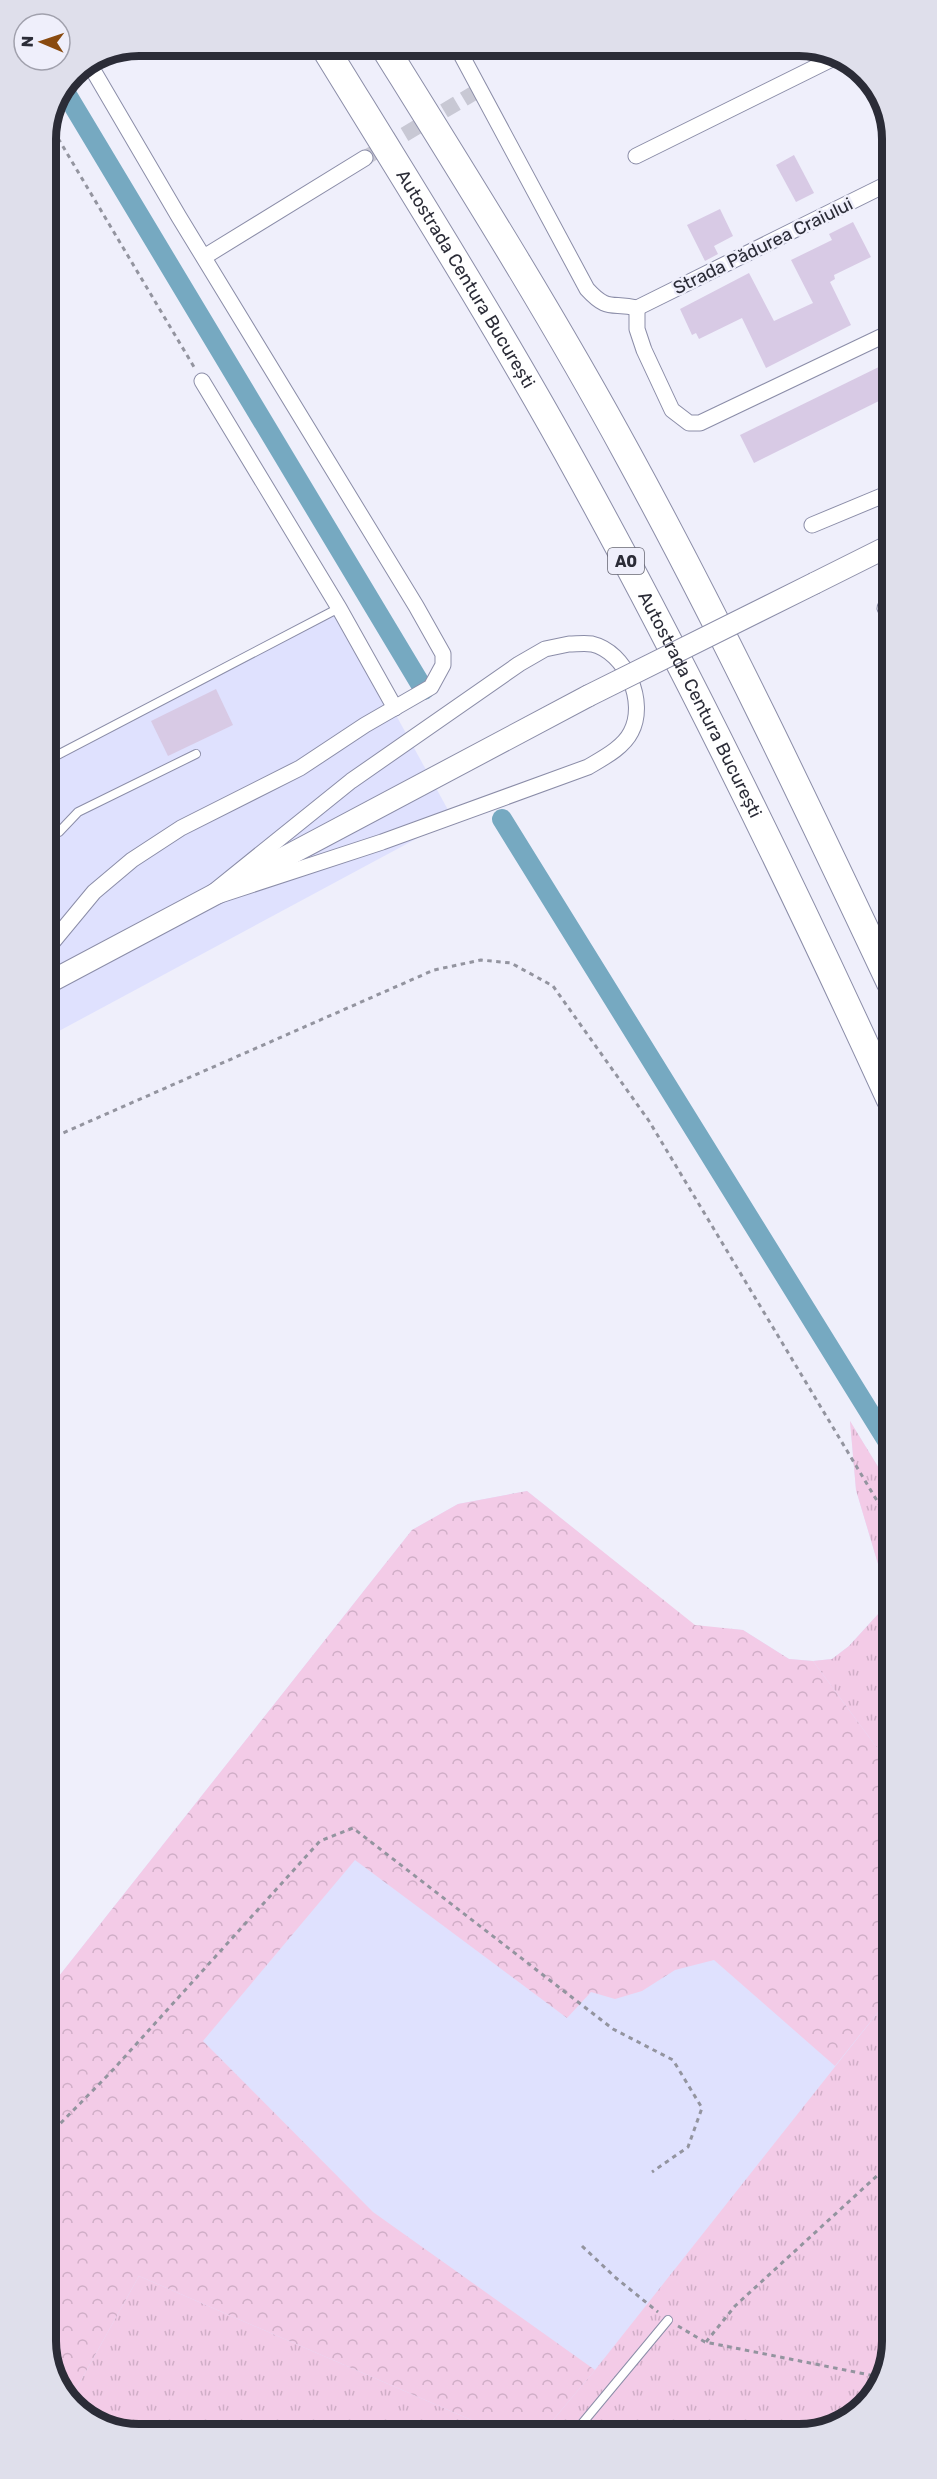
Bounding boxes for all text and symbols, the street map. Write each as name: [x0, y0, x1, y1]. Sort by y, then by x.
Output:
north arrow: [12, 12, 72, 72]
text: N: [18, 35, 37, 48]
street label: Autostrada Centura București: [392, 166, 540, 392]
street label: Strada Pădurea Craiului: [670, 193, 856, 299]
road number: A0: [608, 548, 644, 574]
street label: Autostrada Centura București: [633, 588, 766, 821]

